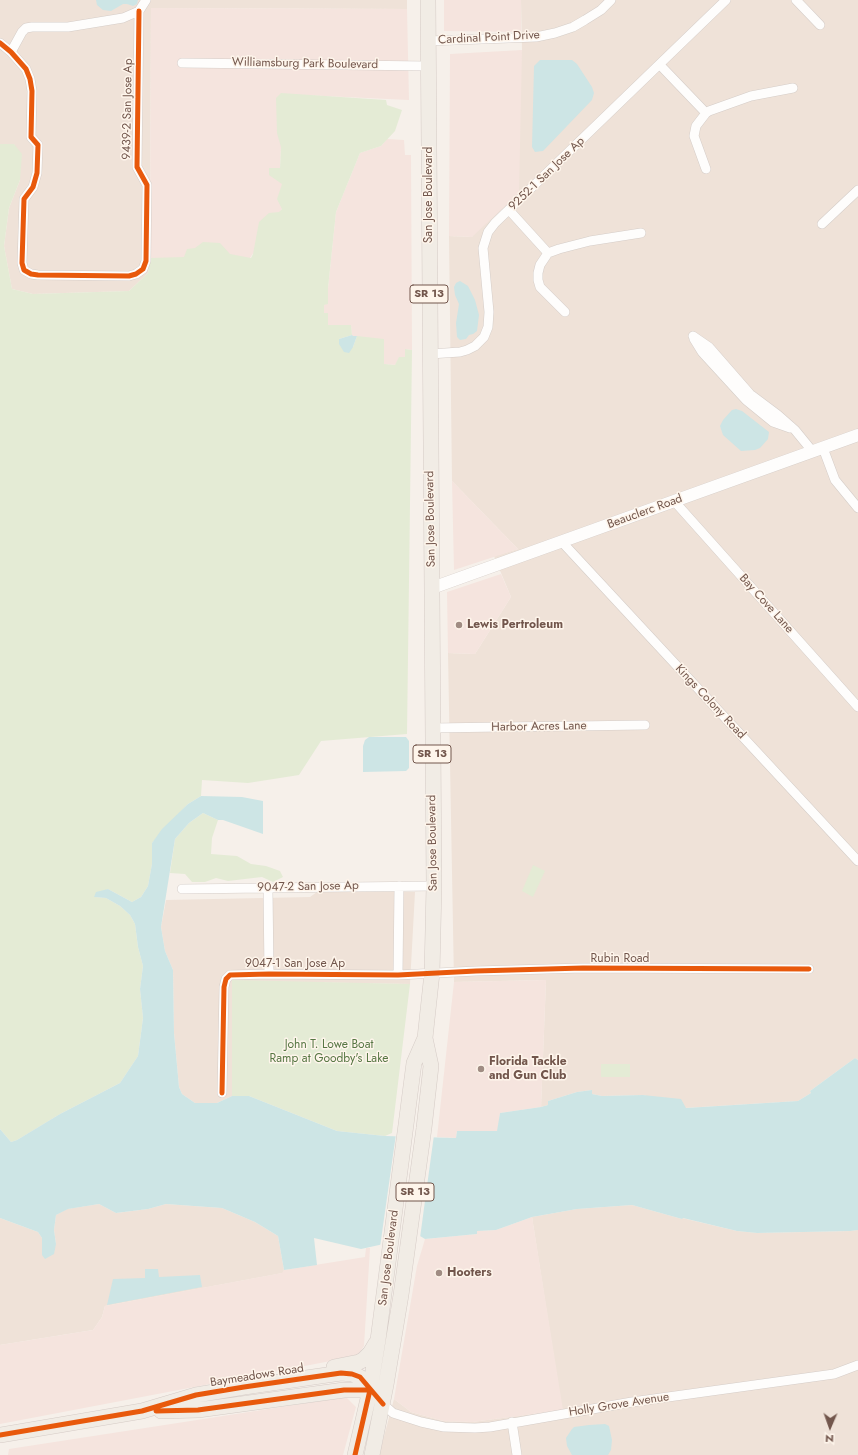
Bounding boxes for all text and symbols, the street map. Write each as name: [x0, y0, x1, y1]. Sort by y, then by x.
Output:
street label: Cardinal Point Drive: [438, 28, 540, 48]
street label: Williamsburg Park Boulevard: [232, 56, 378, 72]
street label: 9439-2 San Jose Ap: [120, 58, 136, 160]
street label: 9252-1 San Jose Ap: [506, 134, 588, 214]
street label: San Jose Boulevard: [422, 147, 436, 243]
road number: SR 13: [410, 285, 448, 303]
street label: San Jose Boulevard: [423, 471, 439, 567]
street label: Beauclerc Road: [606, 492, 684, 532]
street label: Bay Cove Lane: [736, 572, 796, 636]
place label: Lewis Pertroleum: [467, 618, 563, 632]
marker: Lewis Pertroleum: [454, 620, 464, 630]
street label: Kings Colony Road: [672, 662, 748, 742]
street label: Harbor Acres Lane: [491, 719, 587, 735]
road number: SR 13: [413, 745, 451, 763]
street label: San Jose Boulevard: [425, 795, 441, 891]
street label: 9047-2 San Jose Ap: [257, 879, 359, 895]
street label: Rubin Road: [591, 952, 649, 966]
street label: 9047-1 San Jose Ap: [245, 957, 345, 971]
park label: John T. Lowe Boat Ramp at Goodby's Lake: [270, 1038, 388, 1066]
place label: Florida Tackle and Gun Club: [489, 1055, 567, 1083]
marker: Florida Tackle and Gun Club: [476, 1064, 486, 1074]
road number: SR 13: [396, 1183, 434, 1201]
street label: San Jose Boulevard: [376, 1209, 402, 1307]
place label: Hooters: [447, 1266, 492, 1280]
marker: Hooters: [434, 1268, 444, 1278]
street label: Baymeadows Road: [209, 1361, 305, 1391]
street label: Holly Grove Avenue: [568, 1390, 670, 1420]
north arrow: [810, 1407, 850, 1447]
text: N: [825, 1431, 834, 1447]

